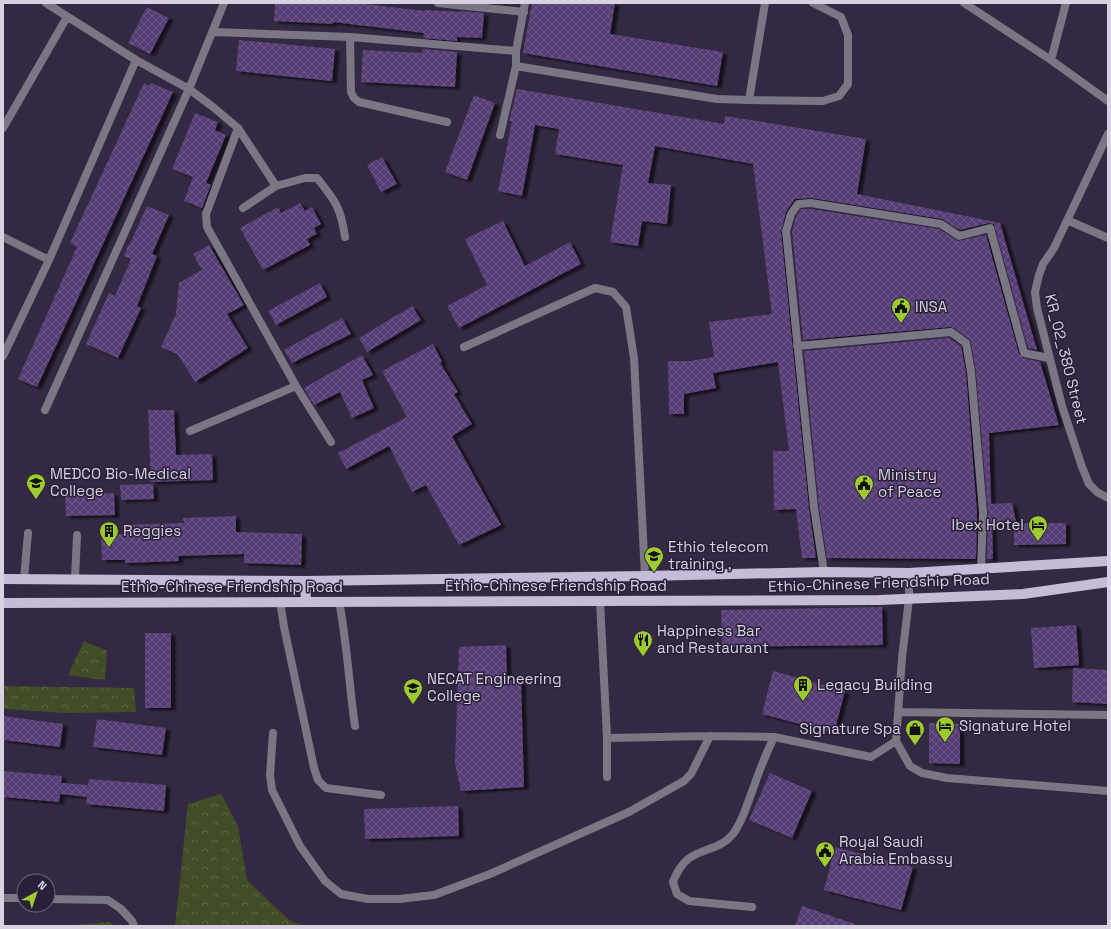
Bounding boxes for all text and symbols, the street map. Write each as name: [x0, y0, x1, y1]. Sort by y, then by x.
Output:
street label: KR_02_380 Street: [1041, 292, 1092, 426]
public building icon: INSA: [890, 296, 912, 324]
place label: INSA: [915, 297, 948, 316]
place label: MEDCO Bio-Medical College: [50, 464, 191, 500]
place label: Ministry of Peace: [878, 465, 942, 501]
school or university icon: MEDCO Bio-Medical College: [25, 472, 47, 500]
public building icon: Ministry of Peace: [853, 473, 875, 501]
hotel icon: Ibex Hotel: [1027, 514, 1049, 542]
place label: Ibex Hotel: [952, 515, 1024, 534]
building icon: Reggies: [98, 520, 120, 548]
place label: Reggies: [123, 521, 181, 540]
place label: Ethio telecom training ,: [668, 537, 769, 573]
school or university icon: Ethio telecom training ,: [643, 545, 665, 573]
street label: Ethio-Chinese Friendship Road: [768, 569, 990, 596]
street label: Ethio-Chinese Friendship Road: [445, 576, 667, 595]
street label: Ethio-Chinese Friendship Road: [121, 577, 343, 596]
place label: Happiness Bar and Restaurant: [657, 621, 769, 657]
restaurant icon: Happiness Bar and Restaurant: [632, 629, 654, 657]
place label: NECAT Engineering College: [427, 669, 562, 705]
building icon: Legacy Building: [792, 674, 814, 702]
place label: Legacy Building: [817, 675, 933, 694]
school or university icon: NECAT Engineering College: [402, 677, 424, 705]
hotel icon: Signature Hotel: [934, 715, 956, 743]
place label: Signature Hotel: [959, 716, 1071, 735]
shop icon: Signature Spa: [904, 718, 926, 746]
place label: Signature Spa: [799, 719, 901, 738]
place label: Royal Saudi Arabia Embassy: [839, 832, 953, 868]
public building icon: Royal Saudi Arabia Embassy: [814, 840, 836, 868]
north arrow: [16, 873, 56, 913]
text: N: [35, 878, 50, 893]

